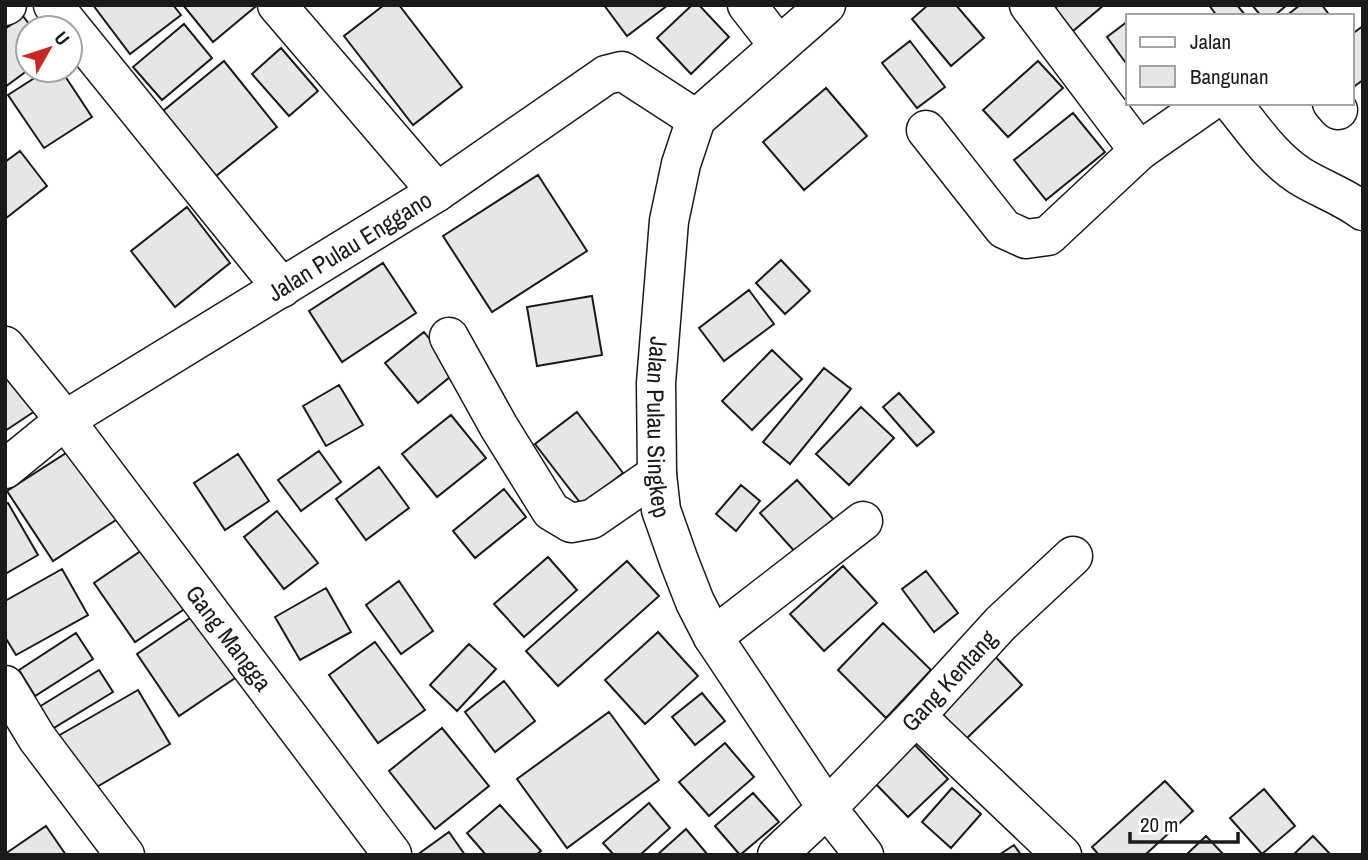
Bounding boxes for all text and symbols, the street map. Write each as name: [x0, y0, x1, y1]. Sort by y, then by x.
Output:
north arrow: [14, 14, 84, 84]
legend: [1126, 14, 1354, 105]
text: U: [49, 26, 76, 51]
text: Jalan: [1190, 27, 1231, 56]
text: Bangunan: [1190, 62, 1269, 91]
street label: Jalan Pulau Enggano: [261, 183, 438, 308]
street label: Jalan Pulau Singkep: [640, 335, 678, 522]
street label: Gang Mangga: [179, 578, 279, 697]
street label: Gang Kentang: [894, 623, 1003, 738]
scale bar: [1130, 800, 1238, 844]
text: 20 m: [1140, 810, 1178, 839]

